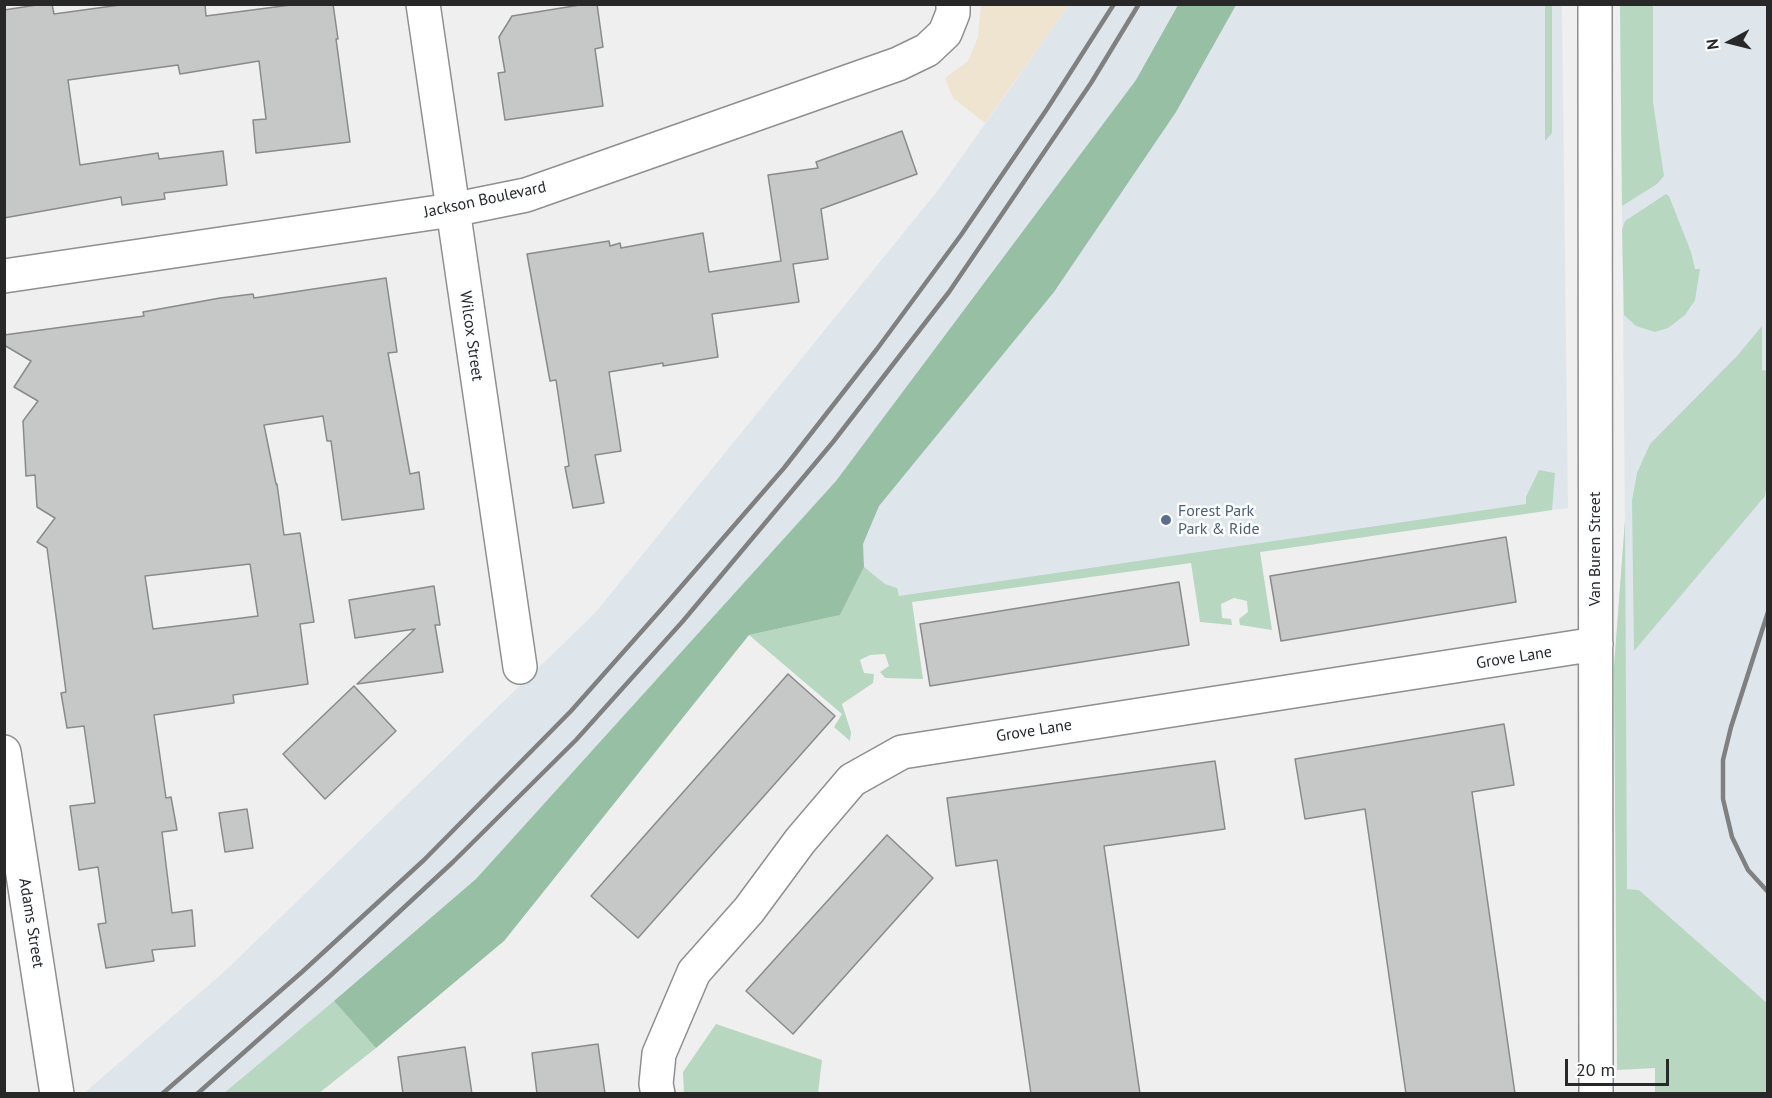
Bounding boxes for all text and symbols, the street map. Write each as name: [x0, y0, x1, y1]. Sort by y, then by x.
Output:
north arrow: [1700, 12, 1760, 72]
text: N: [1702, 38, 1723, 51]
street label: Jackson Boulevard: [422, 178, 548, 222]
street label: Wilcox Street: [455, 290, 487, 382]
street label: Van Buren Street: [1585, 492, 1605, 606]
place label: Forest Park Park & Ride: [1178, 501, 1260, 539]
marker: Forest Park Park & Ride: [1159, 513, 1173, 527]
street label: Grove Lane: [1475, 643, 1553, 673]
street label: Grove Lane: [995, 716, 1073, 746]
street label: Adams Street: [14, 877, 48, 969]
scale bar: [1568, 1047, 1672, 1085]
text: 20 m: [1576, 1058, 1615, 1081]

